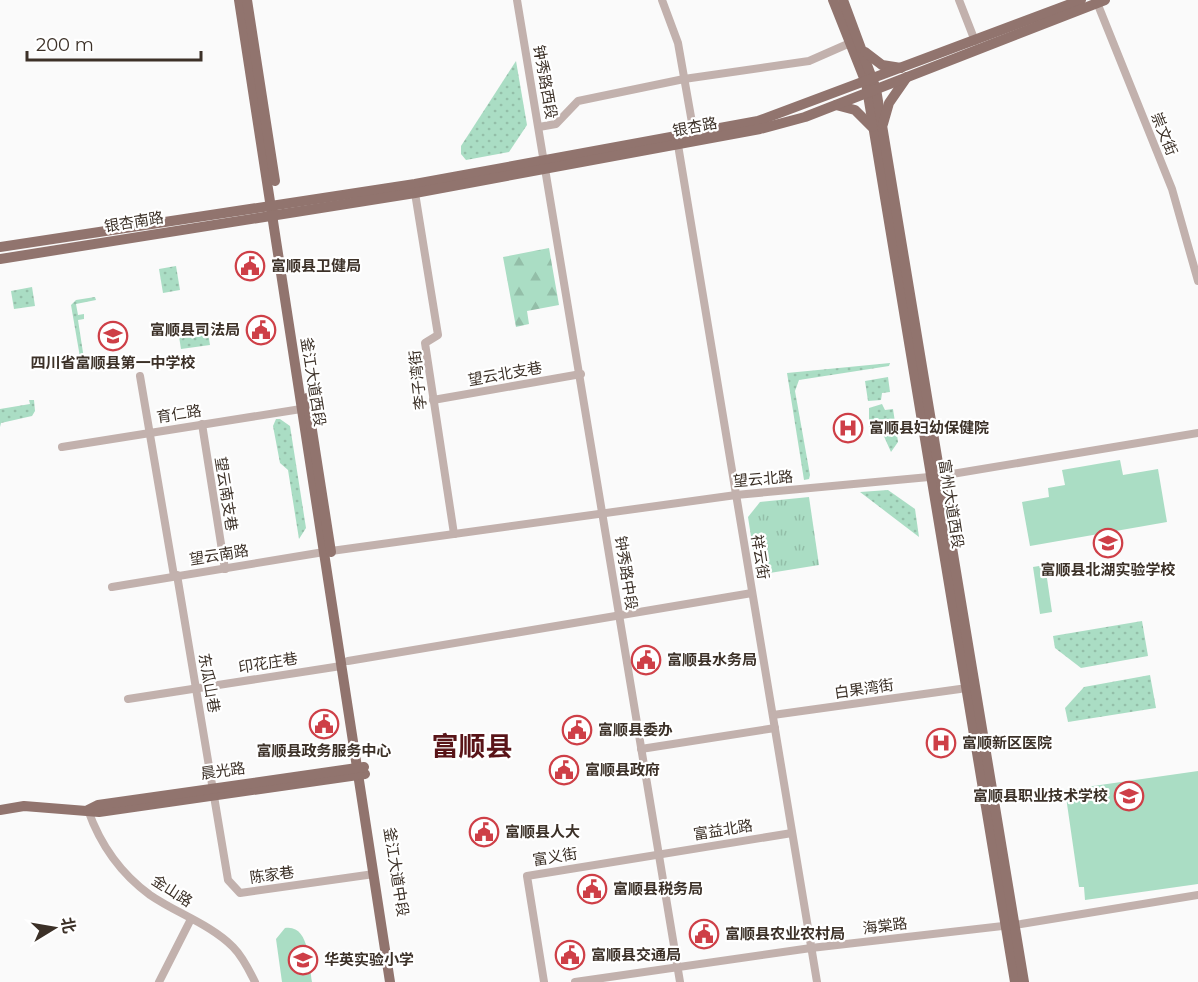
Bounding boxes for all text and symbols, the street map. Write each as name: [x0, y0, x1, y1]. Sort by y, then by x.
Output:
scale bar: [27, 24, 201, 62]
text: 200 m: [36, 34, 94, 56]
street label: 钟秀路西段: [530, 43, 561, 121]
street label: 崇文街: [1147, 109, 1182, 158]
street label: 银杏路: [671, 113, 719, 140]
street label: 银杏南路: [103, 207, 165, 236]
public building icon: 富顺县卫健局: [234, 250, 266, 282]
place label: 富顺县卫健局: [271, 256, 361, 275]
public building icon: 富顺县司法局: [245, 314, 277, 346]
school or university icon: 四川省富顺县第一中学校: [97, 320, 129, 352]
place label: 富顺县司法局: [150, 320, 240, 339]
street label: 釜江大道西段: [297, 336, 330, 428]
street label: 李子湾街: [405, 349, 430, 411]
place label: 四川省富顺县第一中学校: [30, 353, 196, 372]
street label: 望云北支巷: [466, 358, 544, 389]
street label: 育仁路: [155, 401, 203, 426]
hospital icon: 富顺县妇幼保健院: [832, 412, 864, 444]
place label: 富顺县妇幼保健院: [869, 418, 989, 437]
street label: 望云南支巷: [211, 455, 242, 532]
street label: 富州大道西段: [935, 458, 968, 550]
street label: 望云北路: [732, 466, 794, 491]
school or university icon: 富顺县北湖实验学校: [1092, 527, 1124, 559]
street label: 祥云街: [748, 533, 773, 581]
street label: 钟秀路中段: [611, 534, 642, 611]
street label: 望云南路: [188, 540, 250, 569]
place label: 富顺县北湖实验学校: [1040, 560, 1176, 579]
public building icon: 富顺县水务局: [630, 644, 662, 676]
street label: 印花庄巷: [237, 648, 299, 677]
place label: 富顺县水务局: [667, 650, 757, 669]
street label: 东瓜山巷: [195, 652, 224, 714]
street label: 白果湾街: [833, 675, 895, 702]
public building icon: 富顺县政务服务中心: [308, 708, 340, 740]
public building icon: 富顺县委办: [561, 714, 593, 746]
place label: 富顺县委办: [598, 720, 673, 739]
hospital icon: 富顺新区医院: [925, 727, 957, 759]
district label: 富顺县: [432, 730, 513, 763]
place label: 富顺新区医院: [962, 733, 1052, 752]
place label: 富顺县政务服务中心: [256, 741, 392, 760]
public building icon: 富顺县政府: [548, 754, 580, 786]
street label: 晨光路: [199, 758, 247, 783]
place label: 富顺县政府: [585, 760, 660, 779]
school or university icon: 富顺县职业技术学校: [1113, 780, 1145, 812]
place label: 富顺县职业技术学校: [973, 786, 1108, 805]
street label: 富益北路: [692, 815, 754, 844]
public building icon: 富顺县人大: [468, 816, 500, 848]
place label: 富顺县人大: [505, 822, 580, 841]
street label: 釜江大道中段: [380, 826, 413, 918]
street label: 富义街: [531, 844, 579, 869]
street label: 陈家巷: [248, 862, 296, 887]
street label: 金山路: [148, 870, 196, 911]
public building icon: 富顺县税务局: [576, 873, 608, 905]
place label: 富顺县税务局: [613, 879, 703, 898]
north arrow: [24, 898, 84, 958]
street label: 海棠路: [861, 913, 908, 938]
text: 北: [57, 916, 79, 935]
public building icon: 富顺县农业农村局: [688, 918, 720, 950]
place label: 富顺县农业农村局: [725, 924, 845, 943]
public building icon: 富顺县交通局: [554, 939, 586, 971]
school or university icon: 华英实验小学: [287, 944, 319, 976]
place label: 富顺县交通局: [591, 945, 681, 964]
place label: 华英实验小学: [324, 950, 414, 969]

